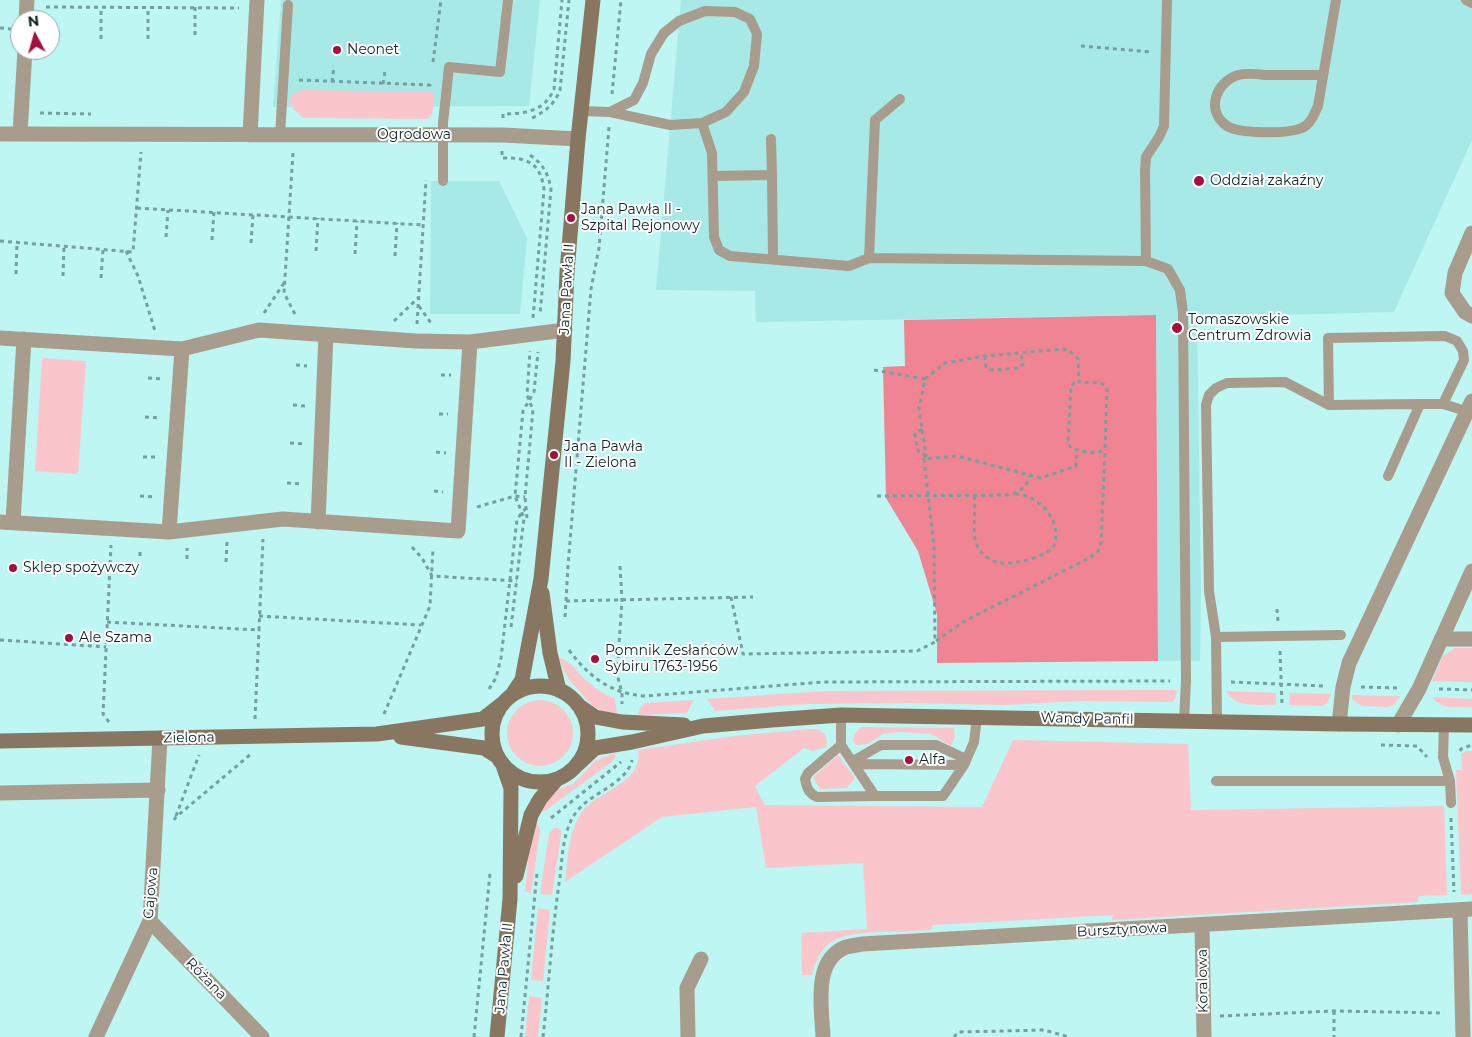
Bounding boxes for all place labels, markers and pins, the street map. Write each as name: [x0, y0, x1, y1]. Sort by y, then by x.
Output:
place label: Neonet: [347, 42, 399, 58]
marker: Neonet: [331, 44, 343, 56]
place label: Oddział zakaźny: [1210, 173, 1323, 189]
marker: Oddział zakaźny: [1192, 174, 1206, 188]
place label: Jana Pawła II - Szpital Rejonowy: [581, 202, 700, 234]
marker: Jana Pawła II - Szpital Rejonowy: [565, 212, 577, 224]
place label: Tomaszowskie Centrum Zdrowia: [1188, 312, 1311, 344]
marker: Tomaszowskie Centrum Zdrowia: [1170, 321, 1184, 335]
place label: Jana Pawła II - Zielona: [564, 439, 643, 472]
marker: Jana Pawła II - Zielona: [548, 449, 560, 461]
place label: Sklep spożywczy: [23, 560, 139, 576]
marker: Sklep spożywczy: [7, 562, 19, 574]
place label: Ale Szama: [79, 630, 152, 646]
marker: Ale Szama: [63, 632, 75, 644]
place label: Pomnik Zesłańców Sybiru 1763-1956: [605, 643, 738, 676]
marker: Pomnik Zesłańców Sybiru 1763-1956: [589, 653, 601, 665]
place label: Alfa: [919, 752, 946, 768]
marker: Alfa: [903, 754, 915, 766]

